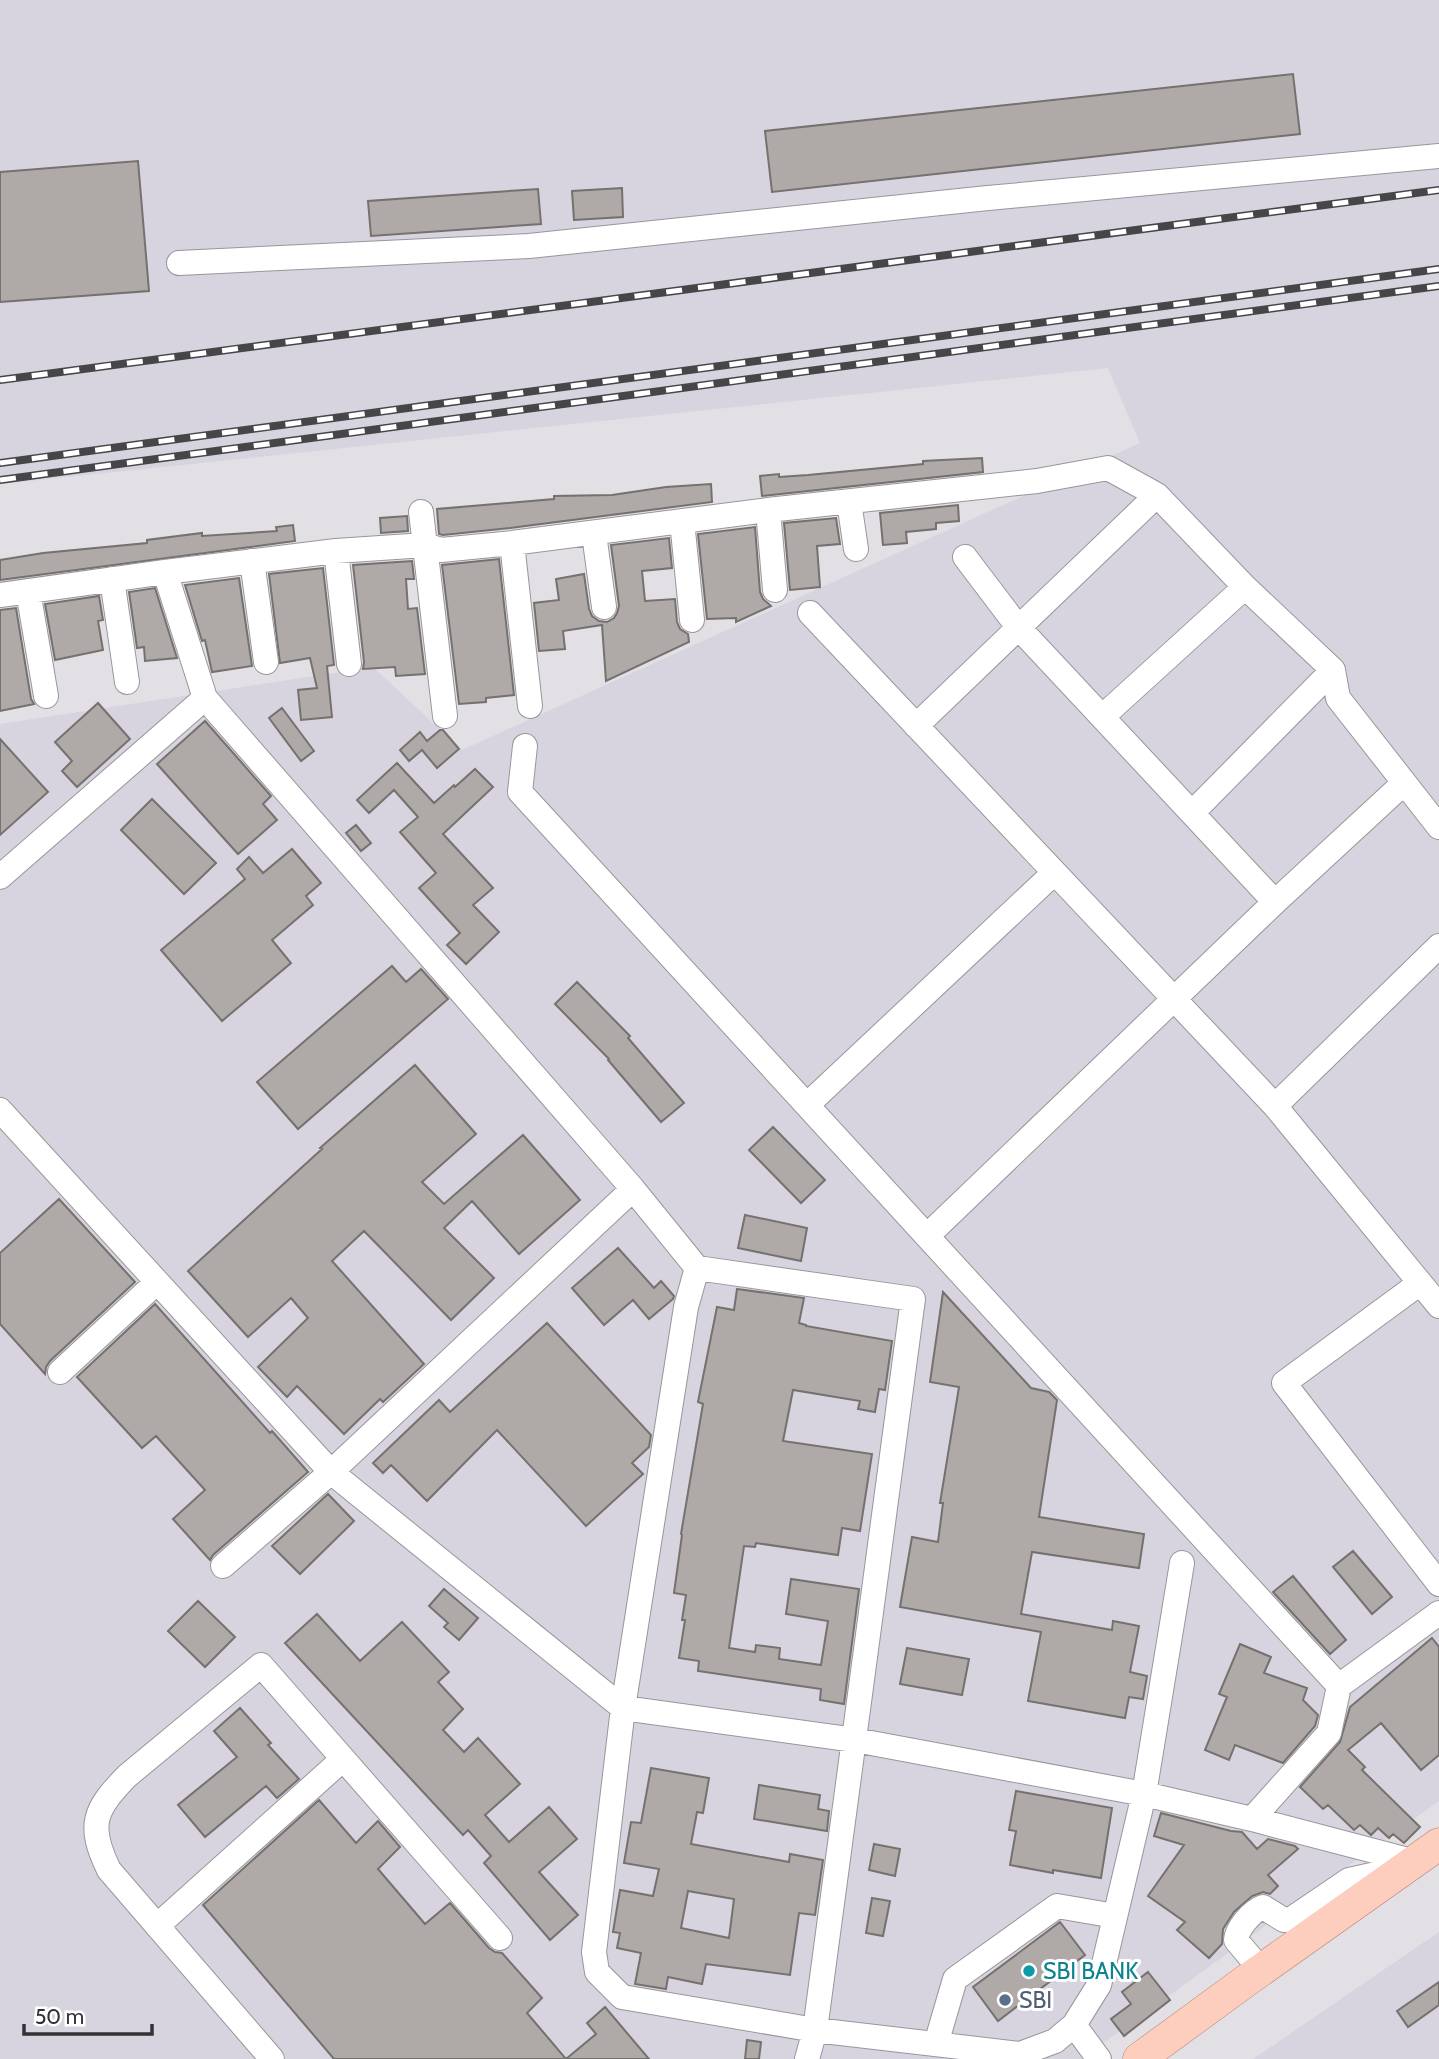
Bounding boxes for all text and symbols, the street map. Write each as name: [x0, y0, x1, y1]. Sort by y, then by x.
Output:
place label: SBI BANK: [1043, 1957, 1138, 1985]
marker: SBI BANK: [1021, 1963, 1037, 1979]
place label: SBI: [1019, 1986, 1052, 2014]
marker: SBI: [997, 1992, 1013, 2008]
scale bar: [24, 1993, 152, 2037]
text: 50 m: [35, 2004, 84, 2029]

